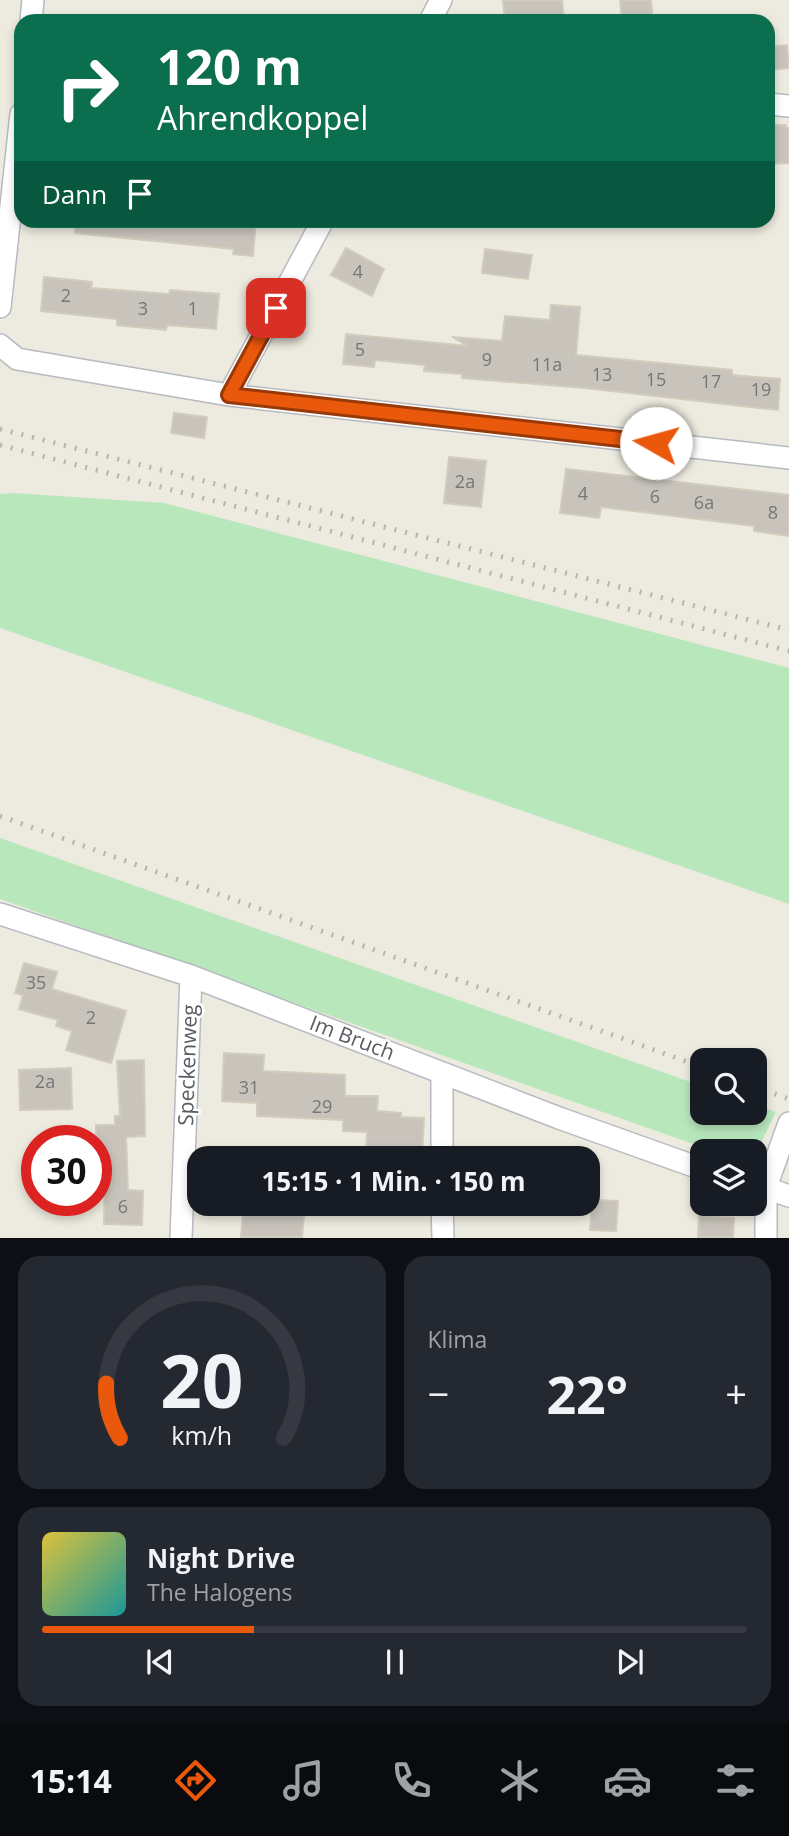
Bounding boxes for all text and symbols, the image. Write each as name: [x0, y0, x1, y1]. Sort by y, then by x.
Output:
text: 120 m: [157, 33, 302, 99]
icon: right: [42, 42, 133, 133]
text: Ahrendkoppel: [157, 96, 368, 139]
icon: arrive: [121, 175, 159, 213]
text: Dann: [42, 176, 107, 212]
house number: 4: [353, 259, 363, 283]
pin: [246, 278, 306, 338]
house number: 2: [61, 283, 71, 307]
icon: arrive: [257, 289, 295, 327]
house number: 3: [138, 296, 148, 320]
house number: 1: [188, 296, 198, 320]
house number: 5: [355, 337, 365, 361]
house number: 9: [482, 347, 492, 371]
house number: 11a: [532, 352, 562, 376]
house number: 13: [592, 362, 612, 386]
house number: 15: [646, 367, 666, 391]
house number: 17: [701, 369, 721, 393]
house number: 19: [751, 377, 771, 401]
position arrow: [619, 406, 693, 480]
house number: 2a: [455, 469, 475, 493]
house number: 4: [578, 481, 588, 505]
house number: 6: [650, 484, 660, 508]
house number: 6a: [694, 490, 714, 514]
house number: 8: [768, 500, 778, 524]
house number: 35: [26, 970, 46, 994]
street label: Speckenweg: [171, 1004, 203, 1126]
house number: 2: [86, 1005, 96, 1029]
street label: Im Bruch: [306, 1008, 399, 1066]
map controls: [690, 1048, 767, 1216]
button: search: [690, 1048, 767, 1125]
house number: 2a: [35, 1069, 55, 1093]
house number: 31: [239, 1075, 259, 1099]
house number: 29: [312, 1094, 332, 1118]
speed limit sign: 30: [21, 1125, 112, 1216]
button: layers: [690, 1139, 767, 1216]
text: 15:15 · 1 Min. · 150 m: [261, 1163, 526, 1199]
house number: 6: [118, 1194, 128, 1218]
text: Klima: [428, 1323, 487, 1355]
text: 20: [160, 1331, 243, 1430]
text: 22°: [546, 1358, 628, 1429]
text: −: [428, 1367, 449, 1419]
text: +: [725, 1367, 747, 1419]
text: km/h: [171, 1418, 232, 1452]
text: Night Drive: [147, 1540, 295, 1576]
text: The Halogens: [147, 1576, 293, 1608]
icon: previous: [141, 1643, 179, 1681]
icon: pause: [376, 1643, 414, 1681]
icon: next: [611, 1643, 649, 1681]
icon: directions: [171, 1756, 220, 1805]
icon: music: [279, 1756, 328, 1805]
icon: phone: [387, 1756, 436, 1805]
icon: climate: [495, 1756, 544, 1805]
icon: car: [603, 1756, 652, 1805]
icon: filters: [711, 1756, 760, 1805]
text: 15:14: [29, 1759, 112, 1802]

